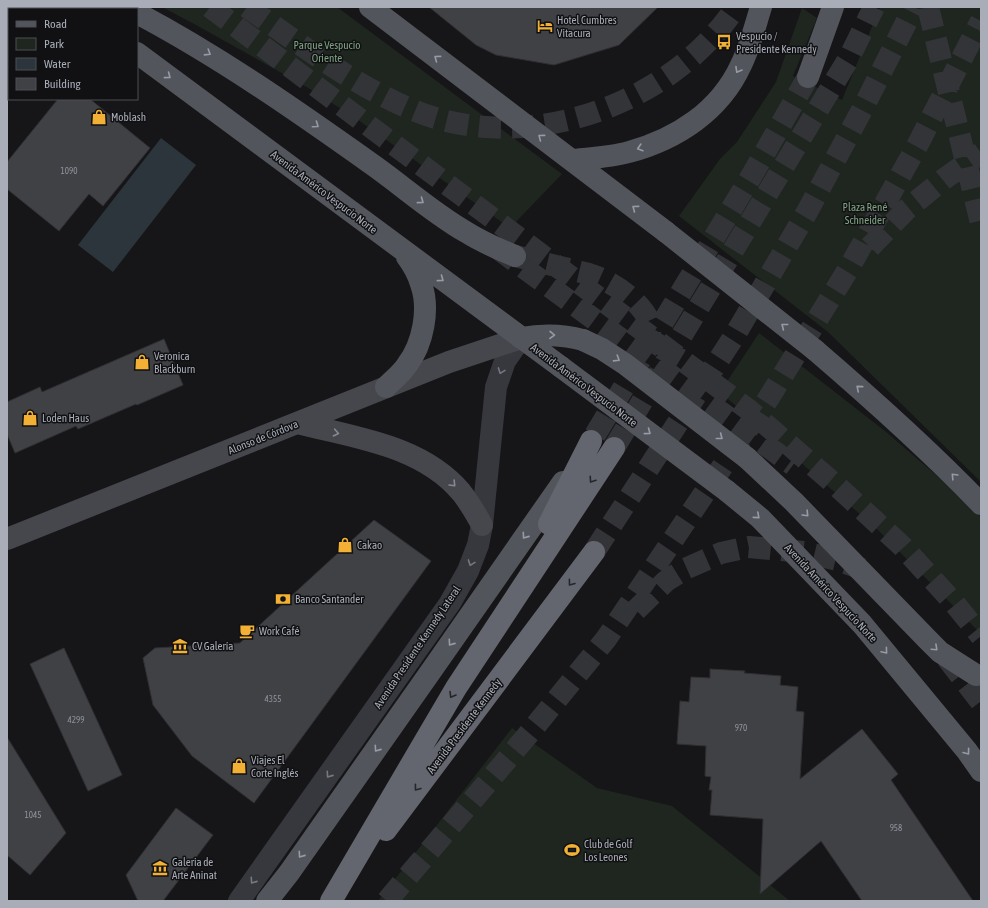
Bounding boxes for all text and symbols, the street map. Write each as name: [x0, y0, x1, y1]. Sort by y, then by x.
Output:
legend: [8, 8, 138, 100]
place label: Hotel Cumbres Vitacura: [557, 14, 617, 39]
text: Road: [44, 17, 67, 31]
hotel icon: Hotel Cumbres Vitacura: [536, 17, 554, 35]
place label: Vespucio / Presidente Kennedy: [736, 30, 817, 55]
bus stop icon: Vespucio / Presidente Kennedy: [715, 33, 733, 51]
text: Park: [44, 37, 65, 51]
park label: Parque Vespucio Oriente: [294, 39, 360, 64]
one-way arrow: [204, 48, 211, 56]
one-way arrow: [435, 56, 442, 63]
text: Water: [44, 57, 71, 71]
one-way arrow: [736, 66, 743, 73]
one-way arrow: [164, 71, 171, 78]
text: Building: [44, 77, 82, 91]
shop icon: Moblash: [90, 108, 108, 126]
place label: Moblash: [111, 111, 146, 123]
one-way arrow: [312, 120, 319, 128]
one-way arrow: [538, 134, 545, 141]
one-way arrow: [636, 143, 643, 152]
street label: Avenida Américo Vespucio Norte: [269, 148, 379, 236]
house number: 1090: [61, 166, 77, 176]
one-way arrow: [417, 196, 424, 203]
park label: Plaza René Schneider: [843, 201, 887, 226]
one-way arrow: [633, 206, 640, 213]
one-way arrow: [437, 274, 444, 281]
one-way arrow: [782, 324, 789, 331]
one-way arrow: [549, 331, 555, 339]
street label: Avenida Américo Vespucio Norte: [529, 341, 639, 429]
place label: Veronica Blackburn: [154, 350, 195, 375]
shop icon: Veronica Blackburn: [133, 353, 151, 371]
one-way arrow: [613, 354, 620, 361]
one-way arrow: [498, 368, 506, 375]
one-way arrow: [856, 385, 863, 392]
shop icon: Loden Haus: [21, 409, 39, 427]
place label: Loden Haus: [42, 412, 89, 424]
street label: Alonso de Córdova: [226, 418, 300, 456]
one-way arrow: [644, 427, 651, 434]
one-way arrow: [333, 428, 339, 436]
one-way arrow: [716, 432, 723, 439]
one-way arrow: [951, 473, 959, 481]
one-way arrow: [590, 476, 597, 483]
one-way arrow: [448, 479, 456, 487]
one-way arrow: [801, 509, 809, 517]
one-way arrow: [752, 511, 760, 518]
one-way arrow: [523, 531, 530, 538]
shop icon: Cakao: [336, 536, 354, 554]
place label: Cakao: [357, 539, 382, 551]
street label: Avenida Américo Vespucio Norte: [782, 541, 880, 645]
one-way arrow: [467, 559, 476, 566]
one-way arrow: [568, 579, 575, 586]
street label: Avenida Presidente Kennedy Lateral: [371, 583, 463, 711]
bank icon: Banco Santander: [274, 590, 292, 608]
place label: Banco Santander: [295, 593, 364, 605]
cafe icon: Work Café: [238, 622, 256, 640]
place label: Work Café: [259, 625, 300, 637]
museum icon: CV Galería: [171, 637, 189, 655]
one-way arrow: [449, 638, 456, 645]
place label: CV Galería: [192, 640, 233, 652]
one-way arrow: [931, 643, 938, 650]
one-way arrow: [880, 646, 887, 654]
street label: Avenida Presidente Kennedy: [425, 676, 504, 776]
one-way arrow: [450, 691, 457, 698]
house number: 4355: [265, 694, 281, 704]
house number: 4299: [68, 715, 84, 725]
house number: 970: [735, 723, 747, 733]
one-way arrow: [374, 745, 382, 752]
one-way arrow: [962, 747, 969, 754]
place label: Viajes El Corte Inglés: [251, 754, 298, 779]
shop icon: Viajes El Corte Inglés: [230, 757, 248, 775]
one-way arrow: [327, 770, 334, 777]
one-way arrow: [415, 784, 422, 791]
house number: 1045: [25, 810, 41, 820]
house number: 958: [890, 823, 902, 833]
place label: Club de Golf Los Leones: [584, 838, 633, 863]
sports icon: Club de Golf Los Leones: [563, 841, 581, 859]
one-way arrow: [299, 851, 306, 858]
place label: Galeria de Arte Aninat: [172, 856, 217, 881]
museum icon: Galeria de Arte Aninat: [151, 859, 169, 877]
one-way arrow: [251, 876, 258, 883]

